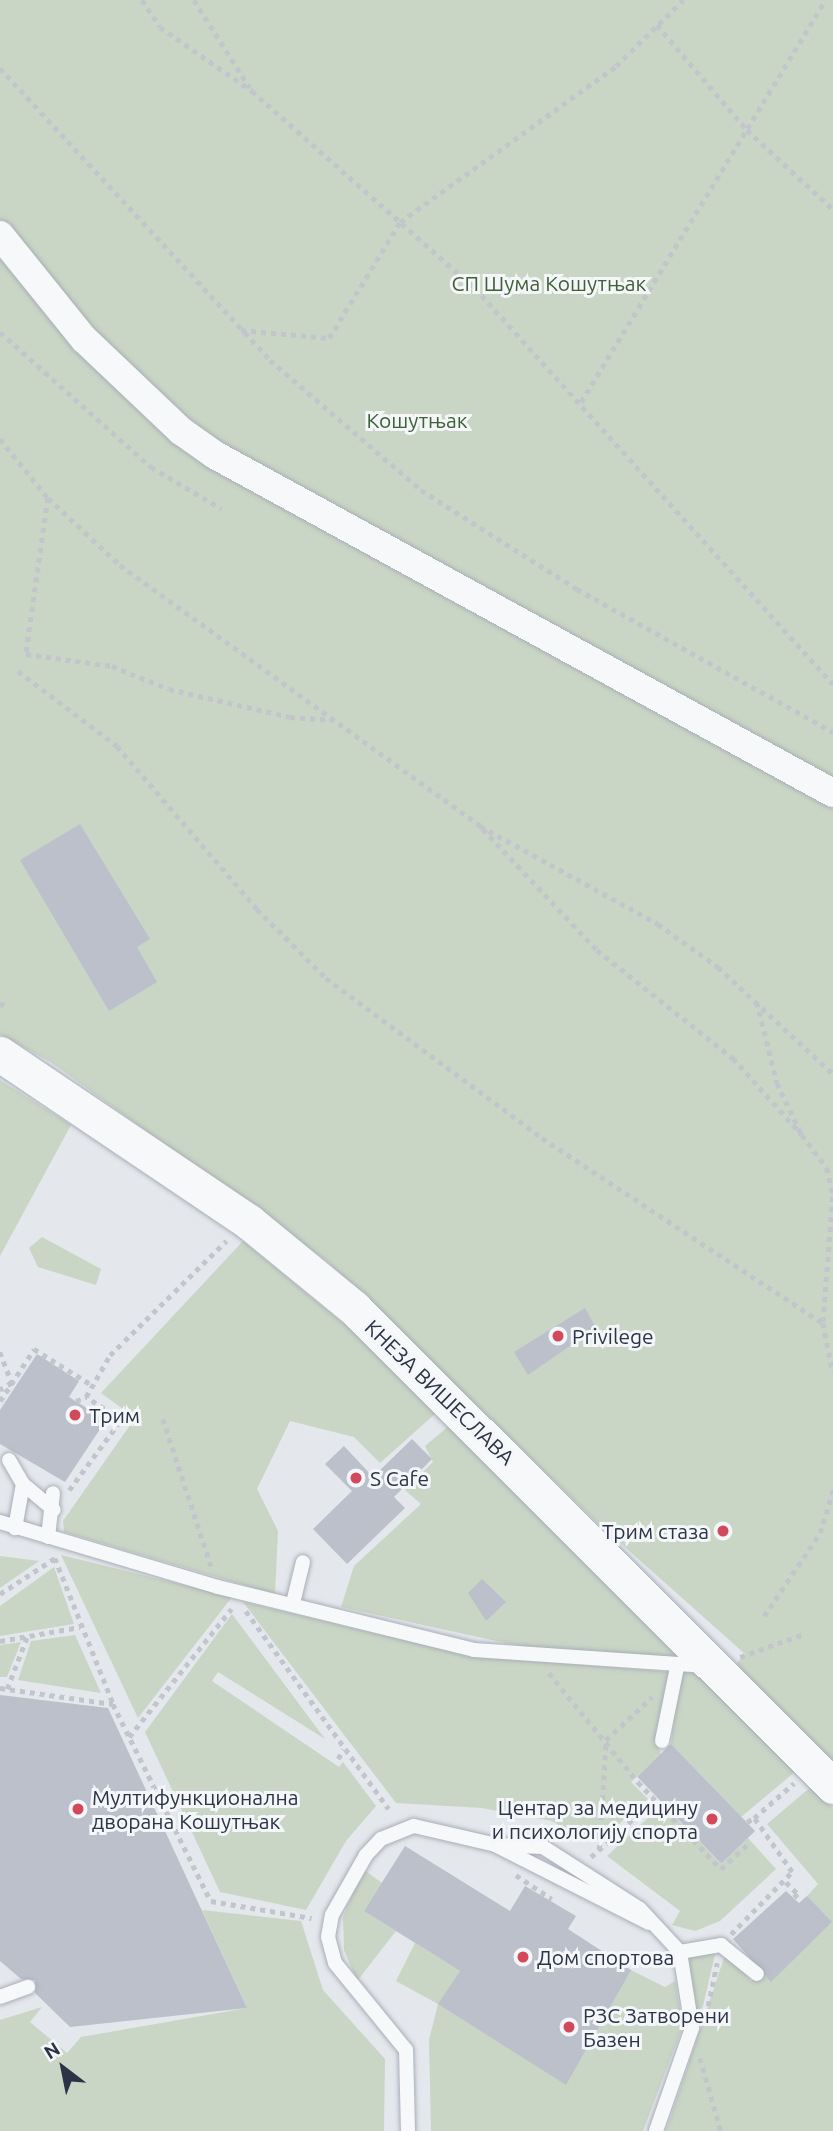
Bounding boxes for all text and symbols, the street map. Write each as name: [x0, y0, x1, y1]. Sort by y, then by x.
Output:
park label: СП Шума Кошутњак: [452, 270, 646, 296]
park label: Кошутњак: [366, 407, 468, 433]
street label: КНЕЗА ВИШЕСЛАВА: [360, 1314, 520, 1470]
place label: Privilege: [572, 1323, 654, 1349]
marker: Privilege: [550, 1328, 566, 1344]
place label: Трим: [89, 1402, 140, 1428]
marker: Трим: [67, 1407, 83, 1423]
place label: S Cafe: [370, 1465, 429, 1491]
marker: S Cafe: [348, 1470, 364, 1486]
place label: Трим стаза: [602, 1518, 709, 1544]
marker: Трим стаза: [715, 1523, 731, 1539]
place label: Мултифункционална дворана Кошутњак: [92, 1784, 298, 1834]
place label: Центар за медицину и психологију спорта: [492, 1794, 698, 1844]
marker: Мултифункционална дворана Кошутњак: [70, 1801, 86, 1817]
marker: Центар за медицину и психологију спорта: [704, 1811, 720, 1827]
place label: Дом спортова: [537, 1944, 674, 1970]
marker: Дом спортова: [515, 1949, 531, 1965]
place label: РЗС Затворени Базен: [583, 2002, 729, 2052]
marker: РЗС Затворени Базен: [561, 2019, 577, 2035]
north arrow: [28, 2033, 98, 2103]
text: N: [40, 2037, 64, 2063]

